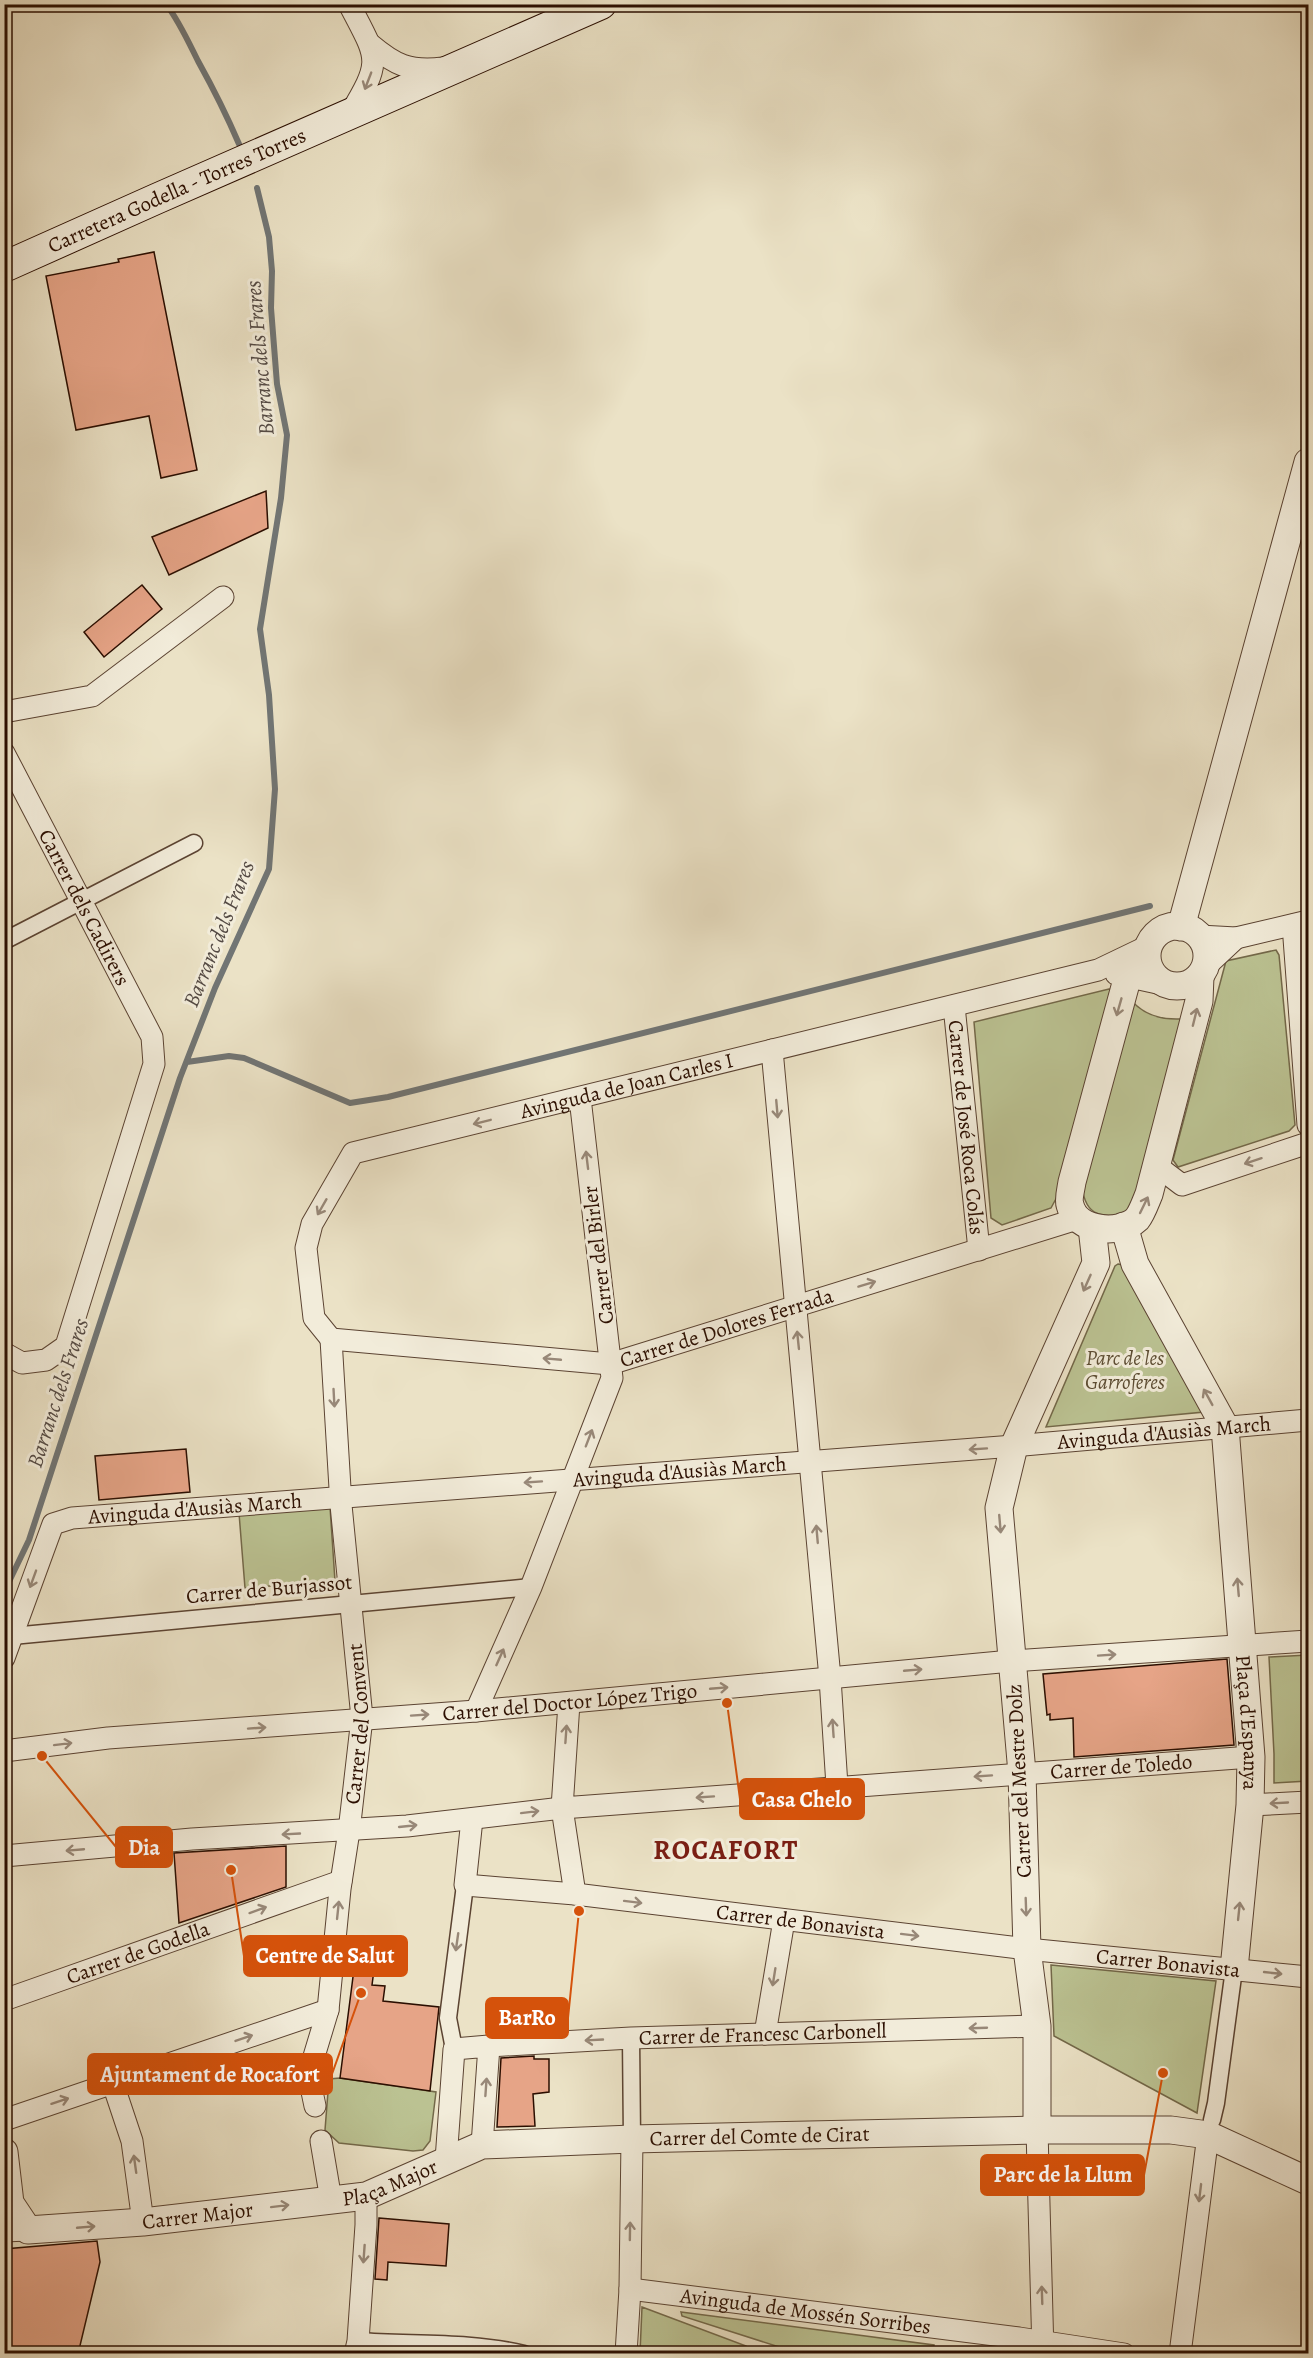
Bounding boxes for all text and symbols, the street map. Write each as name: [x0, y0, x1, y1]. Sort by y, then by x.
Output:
one-way arrow: [362, 71, 373, 90]
street label: Carretera Godella - Torres Torres: [43, 121, 310, 260]
water label: Barranc dels Frares: [238, 279, 282, 437]
street label: Carrer dels Cadirers: [32, 824, 137, 990]
water label: Barranc dels Frares: [176, 856, 262, 1012]
one-way arrow: [1113, 997, 1124, 1016]
one-way arrow: [1189, 1007, 1201, 1026]
street label: Carrer de José Roca Colás: [942, 1019, 991, 1236]
street label: Avinguda de Joan Carles I: [516, 1046, 736, 1126]
one-way arrow: [772, 1098, 783, 1118]
one-way arrow: [473, 1116, 492, 1128]
one-way arrow: [581, 1151, 592, 1171]
one-way arrow: [1244, 1156, 1263, 1167]
street label: Carrer del Birler: [576, 1184, 620, 1326]
one-way arrow: [1139, 1196, 1150, 1214]
one-way arrow: [315, 1198, 327, 1215]
one-way arrow: [1080, 1274, 1092, 1292]
one-way arrow: [857, 1278, 876, 1289]
street label: Carrer de Dolores Ferrada: [616, 1282, 837, 1374]
water label: Barranc dels Frares: [20, 1314, 96, 1471]
one-way arrow: [792, 1330, 803, 1350]
park label: Parc de les Garroferes: [1085, 1344, 1165, 1396]
one-way arrow: [543, 1353, 563, 1364]
one-way arrow: [329, 1387, 340, 1407]
one-way arrow: [1202, 1389, 1214, 1406]
street label: Avinguda d'Ausiàs March: [1055, 1409, 1272, 1456]
one-way arrow: [584, 1429, 595, 1448]
one-way arrow: [969, 1444, 989, 1455]
street label: Avinguda d'Ausiàs March: [571, 1449, 787, 1494]
one-way arrow: [523, 1477, 543, 1488]
street label: Avinguda d'Ausiàs March: [86, 1486, 303, 1531]
one-way arrow: [995, 1514, 1006, 1534]
one-way arrow: [811, 1524, 822, 1544]
street label: Carrer de Burjassot: [185, 1568, 353, 1610]
one-way arrow: [26, 1569, 37, 1588]
one-way arrow: [1233, 1578, 1244, 1598]
street label: Carrer del Convent: [338, 1642, 376, 1806]
one-way arrow: [495, 1649, 506, 1667]
one-way arrow: [1097, 1649, 1117, 1660]
street label: Plaça d'Espanya: [1229, 1654, 1265, 1791]
one-way arrow: [903, 1664, 923, 1675]
street label: Carrer del Doctor López Trigo: [441, 1676, 698, 1727]
one-way arrow: [708, 1682, 728, 1693]
street label: Carrer del Mestre Dolz: [1000, 1683, 1038, 1879]
one-way arrow: [410, 1709, 430, 1720]
one-way arrow: [828, 1718, 839, 1738]
one-way arrow: [246, 1723, 266, 1734]
one-way arrow: [561, 1725, 572, 1745]
one-way arrow: [52, 1738, 72, 1749]
street label: Carrer de Toledo: [1049, 1747, 1193, 1786]
one-way arrow: [974, 1771, 994, 1782]
callout: Casa Chelo: [740, 1779, 864, 1819]
text: Casa Chelo: [752, 1785, 852, 1815]
one-way arrow: [696, 1791, 716, 1802]
one-way arrow: [1270, 1798, 1290, 1809]
one-way arrow: [519, 1806, 539, 1817]
one-way arrow: [397, 1820, 417, 1831]
callout: Dia: [116, 1827, 172, 1867]
one-way arrow: [281, 1829, 301, 1840]
district label: ROCAFORT: [653, 1832, 799, 1868]
text: Dia: [128, 1833, 160, 1863]
one-way arrow: [66, 1845, 86, 1856]
one-way arrow: [622, 1896, 642, 1907]
street label: Carrer de Bonavista: [715, 1897, 887, 1946]
one-way arrow: [1020, 1897, 1031, 1917]
one-way arrow: [333, 1900, 344, 1920]
one-way arrow: [1234, 1902, 1245, 1922]
one-way arrow: [248, 1904, 266, 1915]
street label: Carrer de Godella: [62, 1914, 214, 1991]
one-way arrow: [899, 1930, 919, 1941]
one-way arrow: [451, 1932, 462, 1952]
callout: Centre de Salut: [244, 1936, 407, 1976]
text: Centre de Salut: [256, 1941, 395, 1971]
street label: Carrer Bonavista: [1095, 1942, 1242, 1984]
one-way arrow: [769, 1967, 780, 1986]
one-way arrow: [1263, 1968, 1282, 1979]
callout: BarRo: [486, 1998, 568, 2038]
text: BarRo: [498, 2003, 556, 2033]
street label: Carrer de Francesc Carbonell: [638, 2016, 887, 2052]
one-way arrow: [969, 2022, 989, 2033]
one-way arrow: [235, 2032, 253, 2043]
one-way arrow: [585, 2035, 605, 2046]
callout: Ajuntament de Rocafort: [88, 2054, 332, 2094]
text: Ajuntament de Rocafort: [99, 2060, 321, 2090]
one-way arrow: [481, 2078, 492, 2097]
one-way arrow: [50, 2095, 69, 2106]
street label: Carrer del Comte de Cirat: [649, 2120, 870, 2153]
street label: Plaça Major: [341, 2152, 442, 2213]
one-way arrow: [129, 2154, 140, 2174]
callout: Parc de la Llum: [981, 2155, 1144, 2195]
text: Parc de la Llum: [994, 2160, 1132, 2190]
one-way arrow: [1195, 2183, 1206, 2202]
street label: Carrer Major: [140, 2195, 255, 2236]
one-way arrow: [270, 2200, 289, 2211]
one-way arrow: [76, 2221, 96, 2232]
one-way arrow: [625, 2221, 636, 2241]
one-way arrow: [358, 2244, 369, 2264]
street label: Avinguda de Mossén Sorribes: [678, 2281, 933, 2341]
one-way arrow: [1036, 2286, 1047, 2306]

